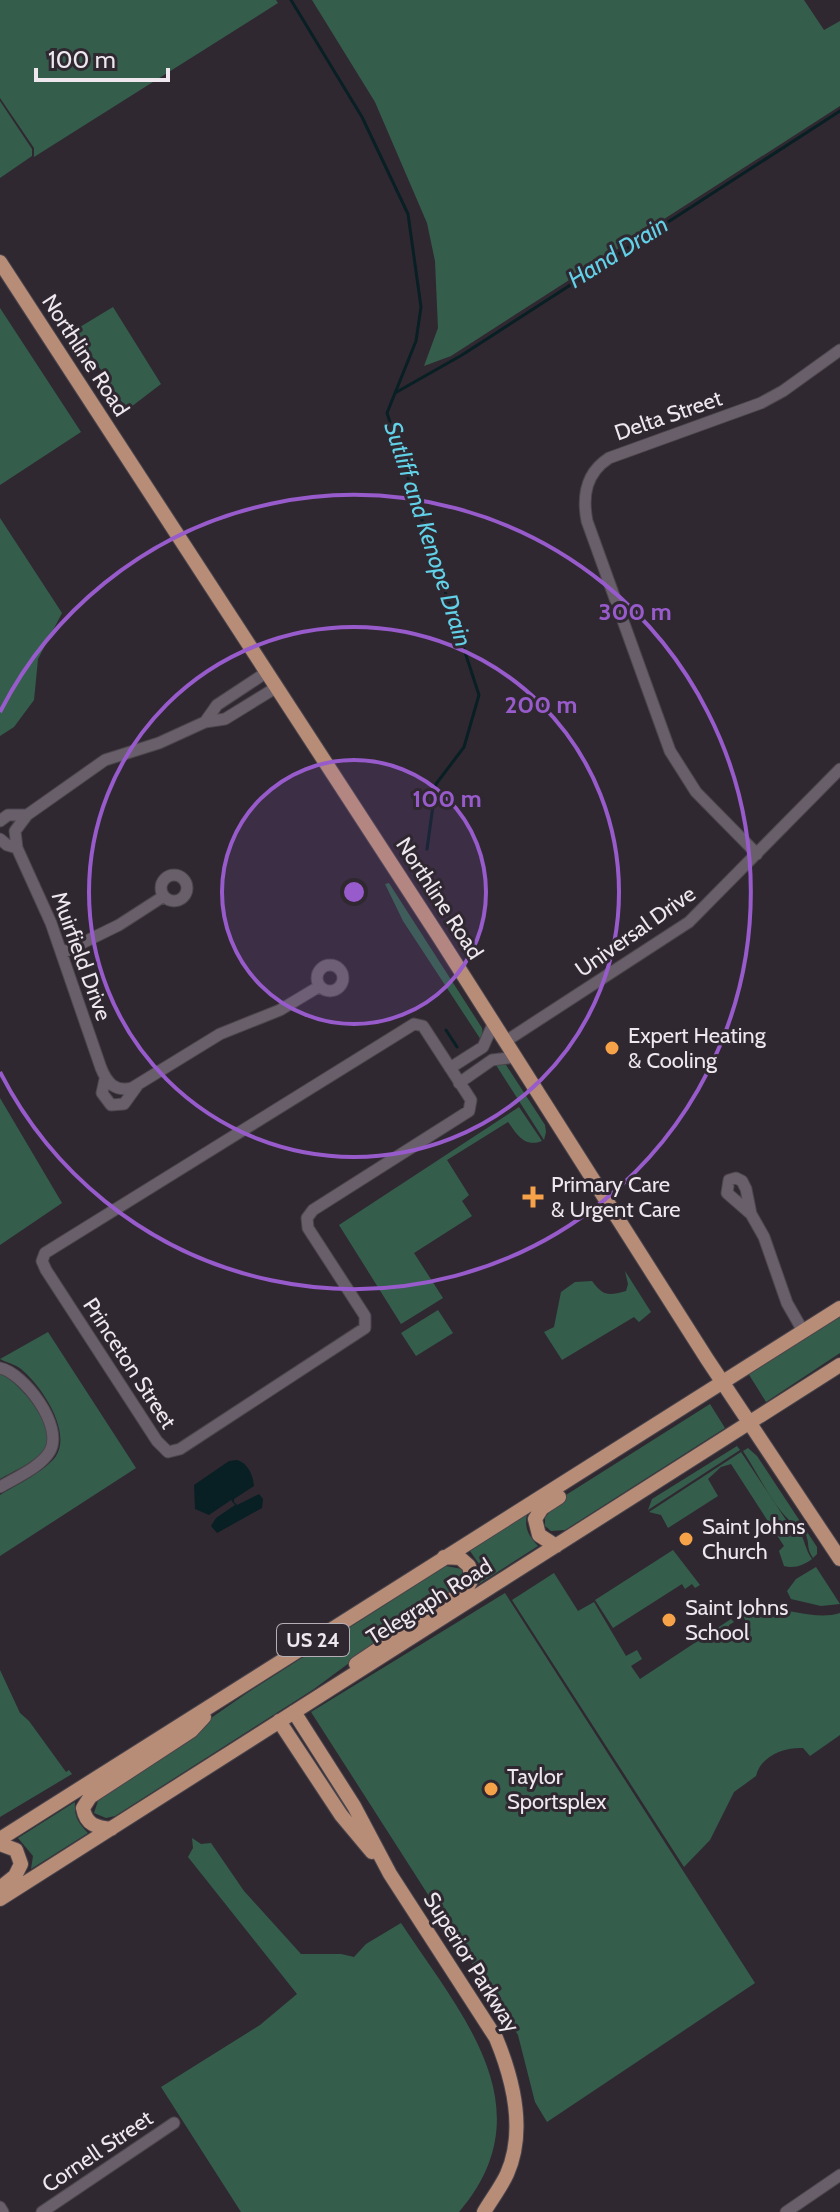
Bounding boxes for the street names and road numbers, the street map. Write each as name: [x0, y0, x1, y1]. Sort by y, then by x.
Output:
street label: Northline Road: [36, 289, 135, 421]
street label: Delta Street: [611, 384, 726, 446]
street label: Northline Road: [390, 832, 489, 964]
street label: Universal Drive: [570, 880, 701, 983]
street label: Muirfield Drive: [46, 888, 117, 1024]
street label: Princeton Street: [77, 1293, 182, 1434]
street label: Telegraph Road: [362, 1552, 497, 1651]
road number: US 24: [277, 1624, 349, 1656]
street label: Superior Parkway: [418, 1887, 525, 2037]
street label: Cornell Street: [37, 2104, 158, 2198]

